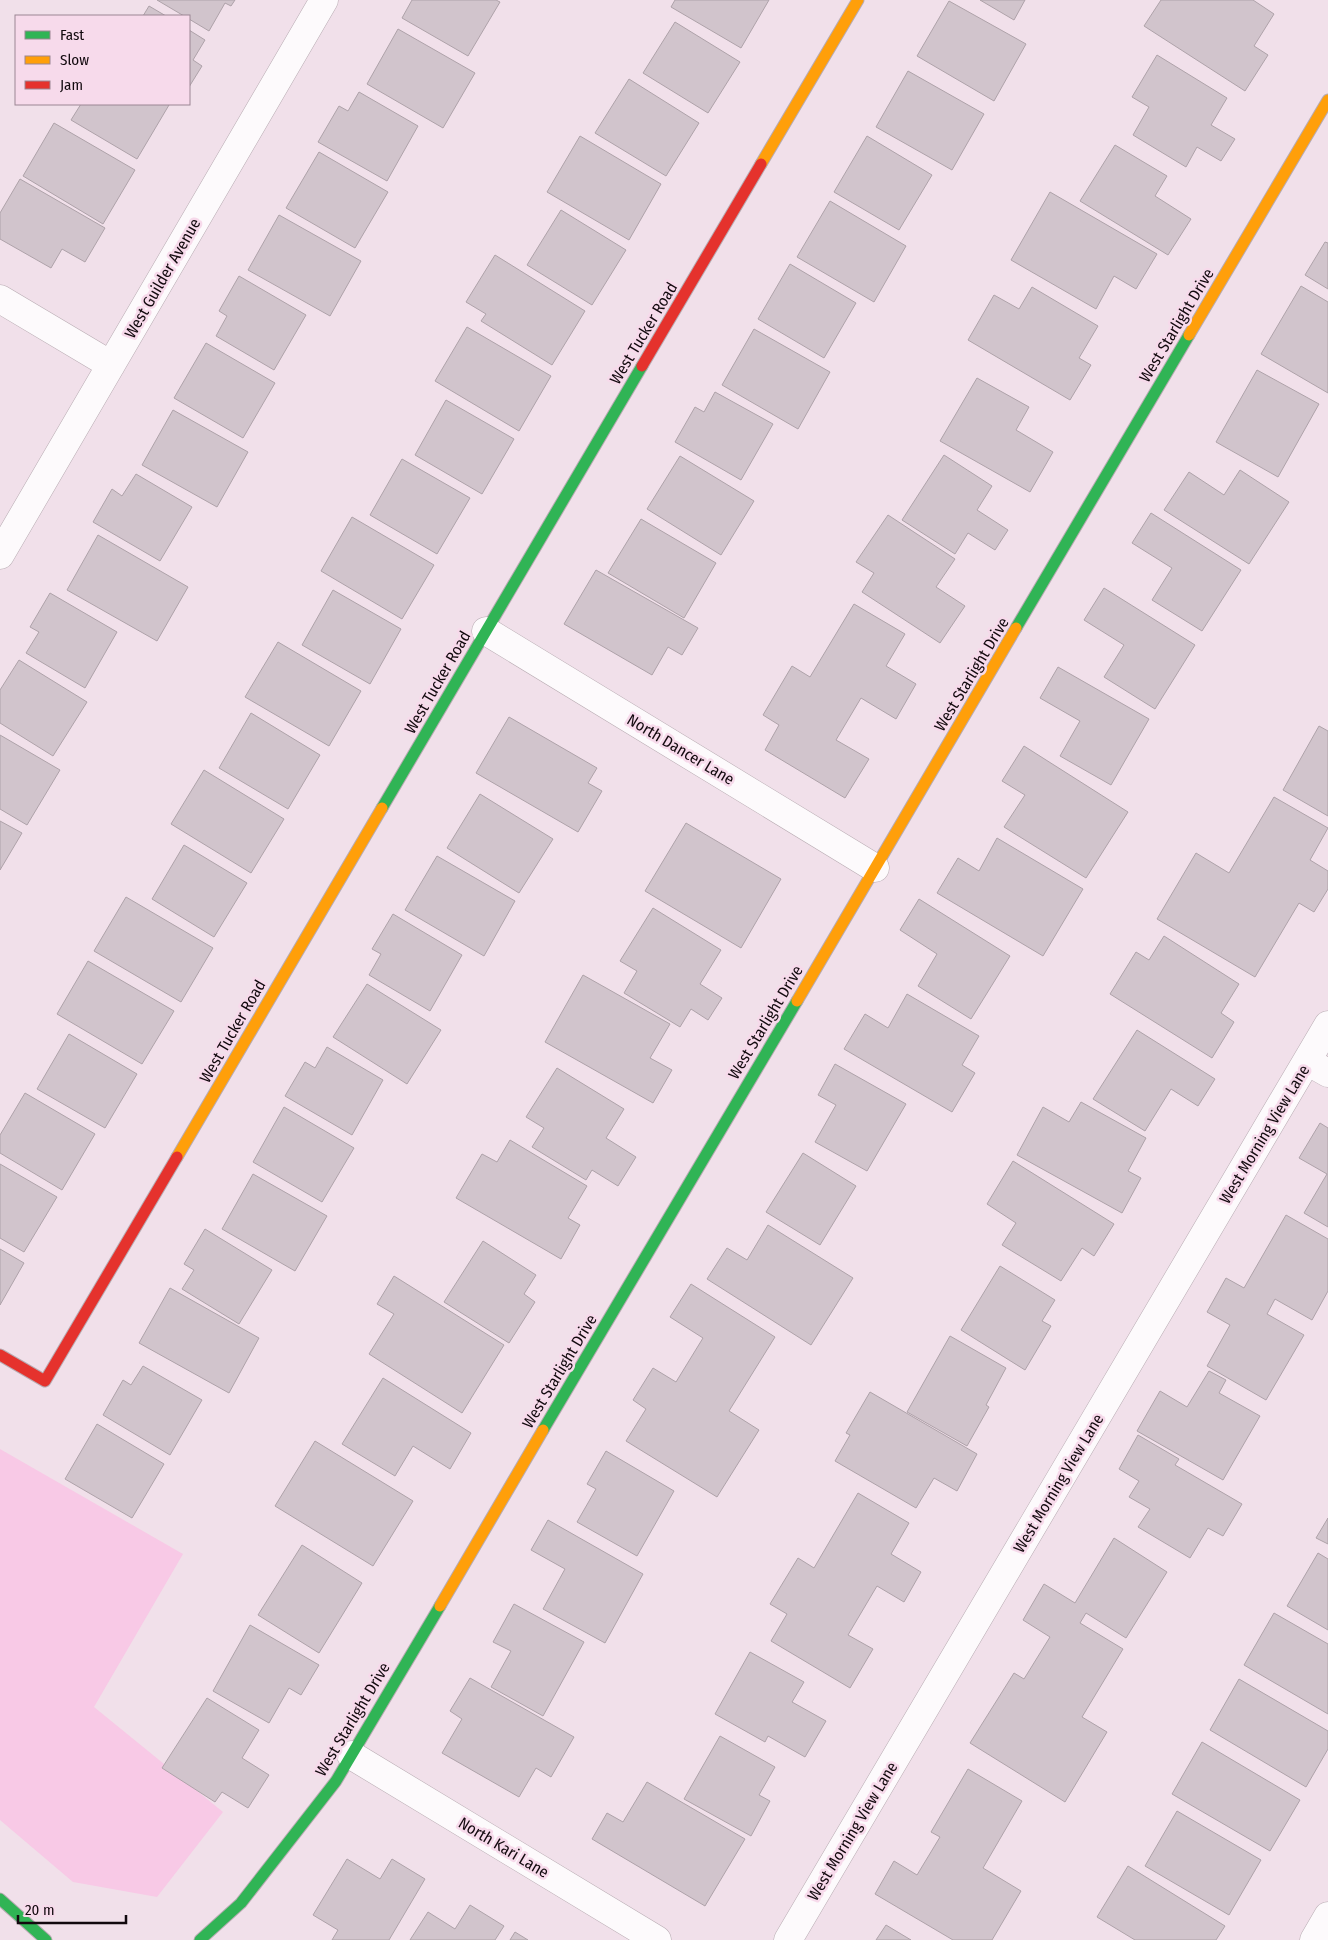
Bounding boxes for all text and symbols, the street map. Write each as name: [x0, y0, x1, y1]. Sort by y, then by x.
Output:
legend: [15, 15, 190, 105]
text: Fast: [60, 26, 84, 44]
text: Slow: [60, 51, 89, 69]
text: Jam: [60, 76, 83, 94]
street label: West Guilder Avenue: [120, 215, 204, 342]
street label: West Starlight Drive: [1135, 265, 1218, 385]
street label: West Tucker Road: [606, 279, 681, 388]
street label: West Starlight Drive: [930, 614, 1013, 734]
street label: West Tucker Road: [400, 628, 474, 737]
street label: North Dancer Lane: [624, 710, 738, 789]
street label: West Starlight Drive: [724, 962, 807, 1082]
street label: West Tucker Road: [195, 977, 269, 1086]
street label: West Morning View Lane: [1215, 1061, 1313, 1207]
street label: West Starlight Drive: [518, 1311, 601, 1431]
street label: West Morning View Lane: [1009, 1410, 1107, 1556]
street label: West Starlight Drive: [311, 1659, 394, 1779]
street label: West Morning View Lane: [803, 1758, 901, 1904]
street label: North Kari Lane: [455, 1813, 552, 1882]
scale bar: [18, 1892, 125, 1924]
text: 20 m: [25, 1901, 55, 1919]

